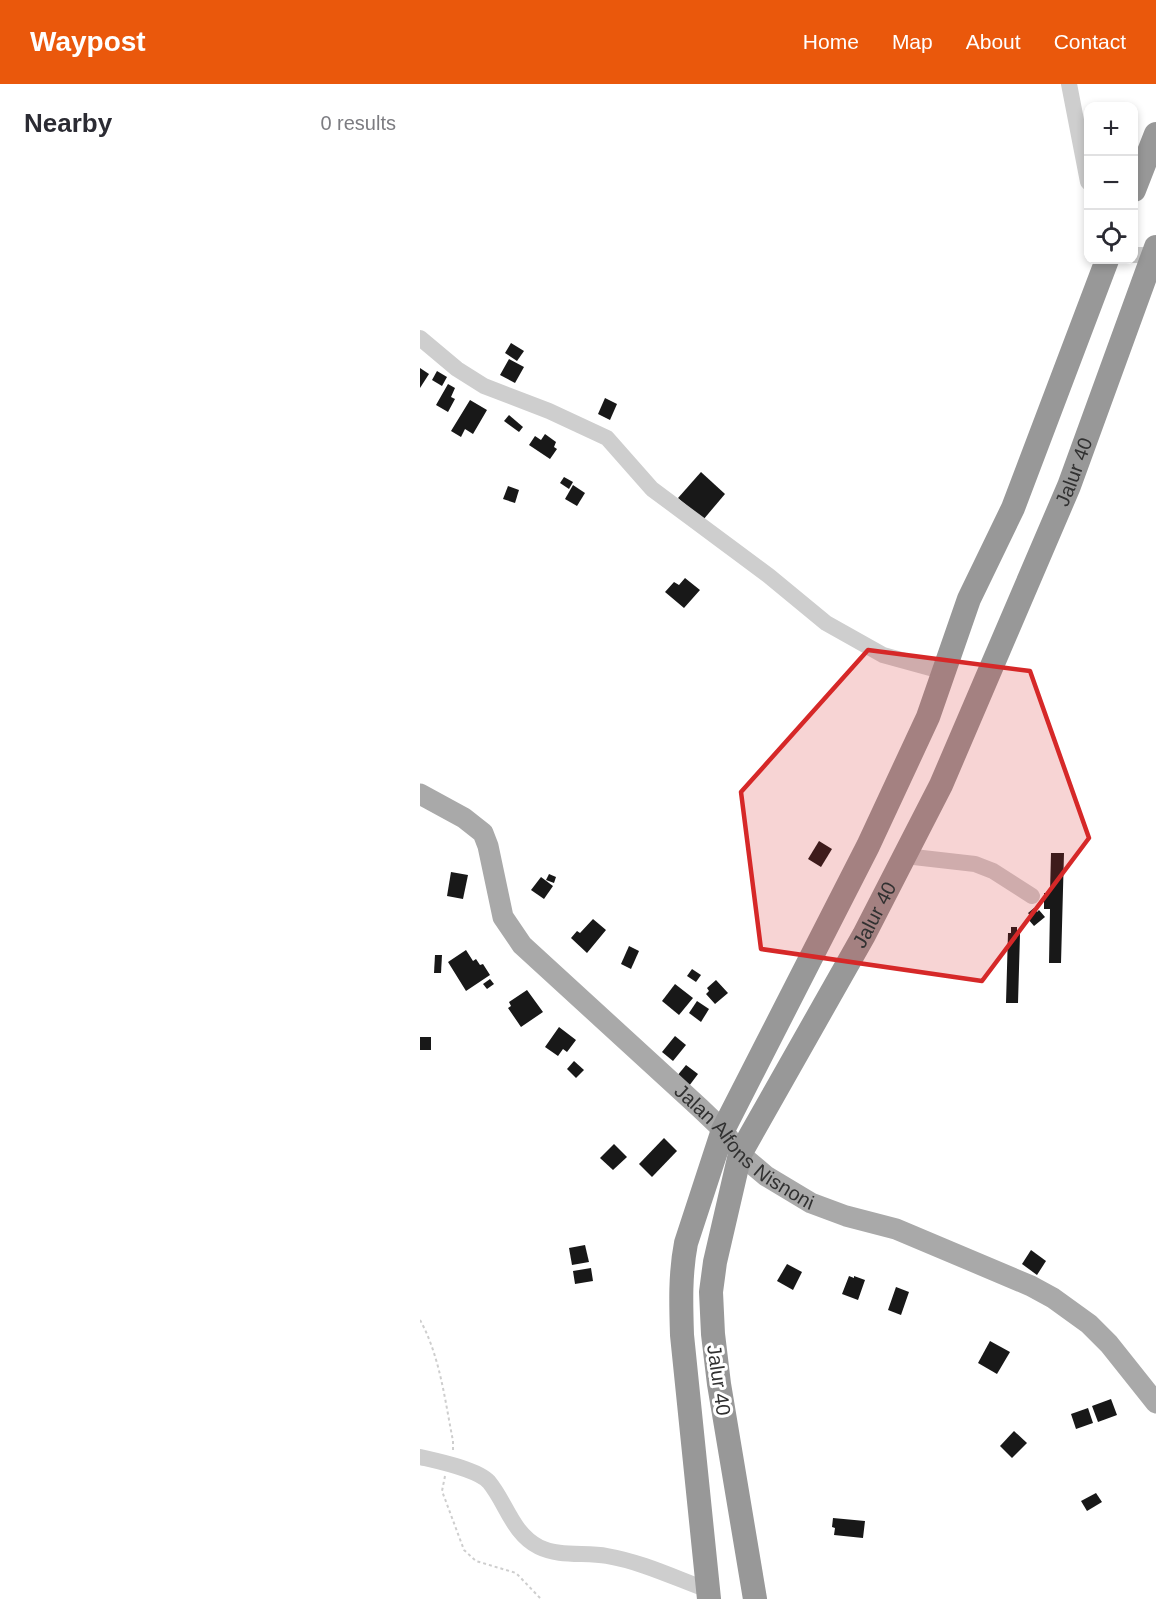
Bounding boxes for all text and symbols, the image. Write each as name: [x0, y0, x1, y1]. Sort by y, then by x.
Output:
text: Waypost: [30, 26, 146, 57]
text: Home: [803, 30, 859, 53]
text: Map: [892, 30, 933, 53]
text: About: [966, 30, 1021, 53]
text: Contact: [1054, 30, 1126, 53]
map controls: [1084, 102, 1138, 264]
button: +: [1084, 102, 1138, 156]
text: Nearby: [24, 108, 112, 138]
text: 0 results: [320, 112, 396, 134]
button: −: [1084, 156, 1138, 210]
button: locate: [1084, 210, 1138, 264]
street label: Jalur 40: [1051, 435, 1097, 509]
street label: Jalur 40: [848, 878, 900, 952]
street label: Jalan Alfons Nisnoni: [670, 1080, 817, 1214]
street label: Jalur 40: [703, 1343, 735, 1417]

